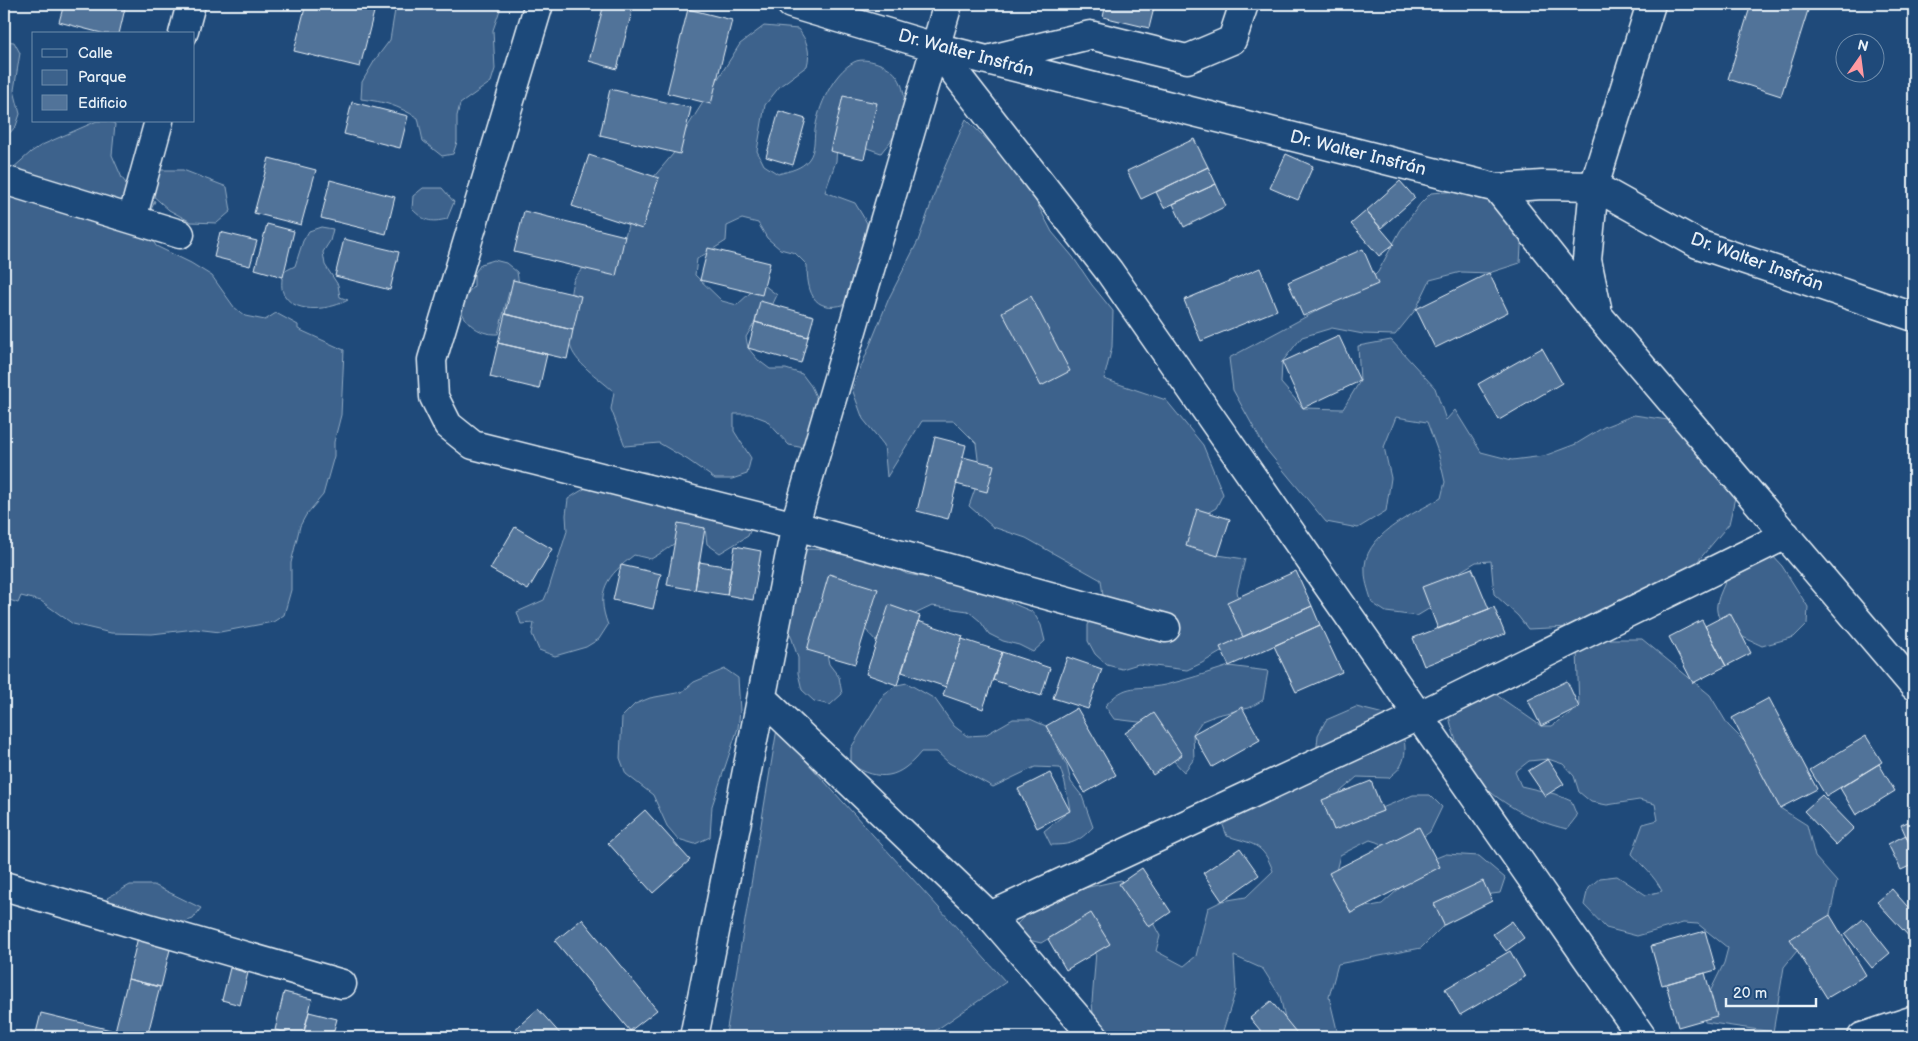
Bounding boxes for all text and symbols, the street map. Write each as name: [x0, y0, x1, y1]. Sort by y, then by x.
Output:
street label: Dr. Walter Insfrán: [896, 25, 1036, 81]
legend: [32, 32, 195, 122]
north arrow: [1836, 32, 1886, 82]
text: N: [1856, 36, 1870, 55]
text: Calle: [78, 44, 113, 63]
text: Parque: [78, 68, 127, 87]
text: Edificio: [78, 94, 127, 113]
street label: Dr. Walter Insfrán: [1288, 126, 1428, 180]
street label: Dr. Walter Insfrán: [1688, 228, 1826, 296]
scale bar: [1726, 976, 1816, 1008]
text: 20 m: [1733, 984, 1767, 1003]

